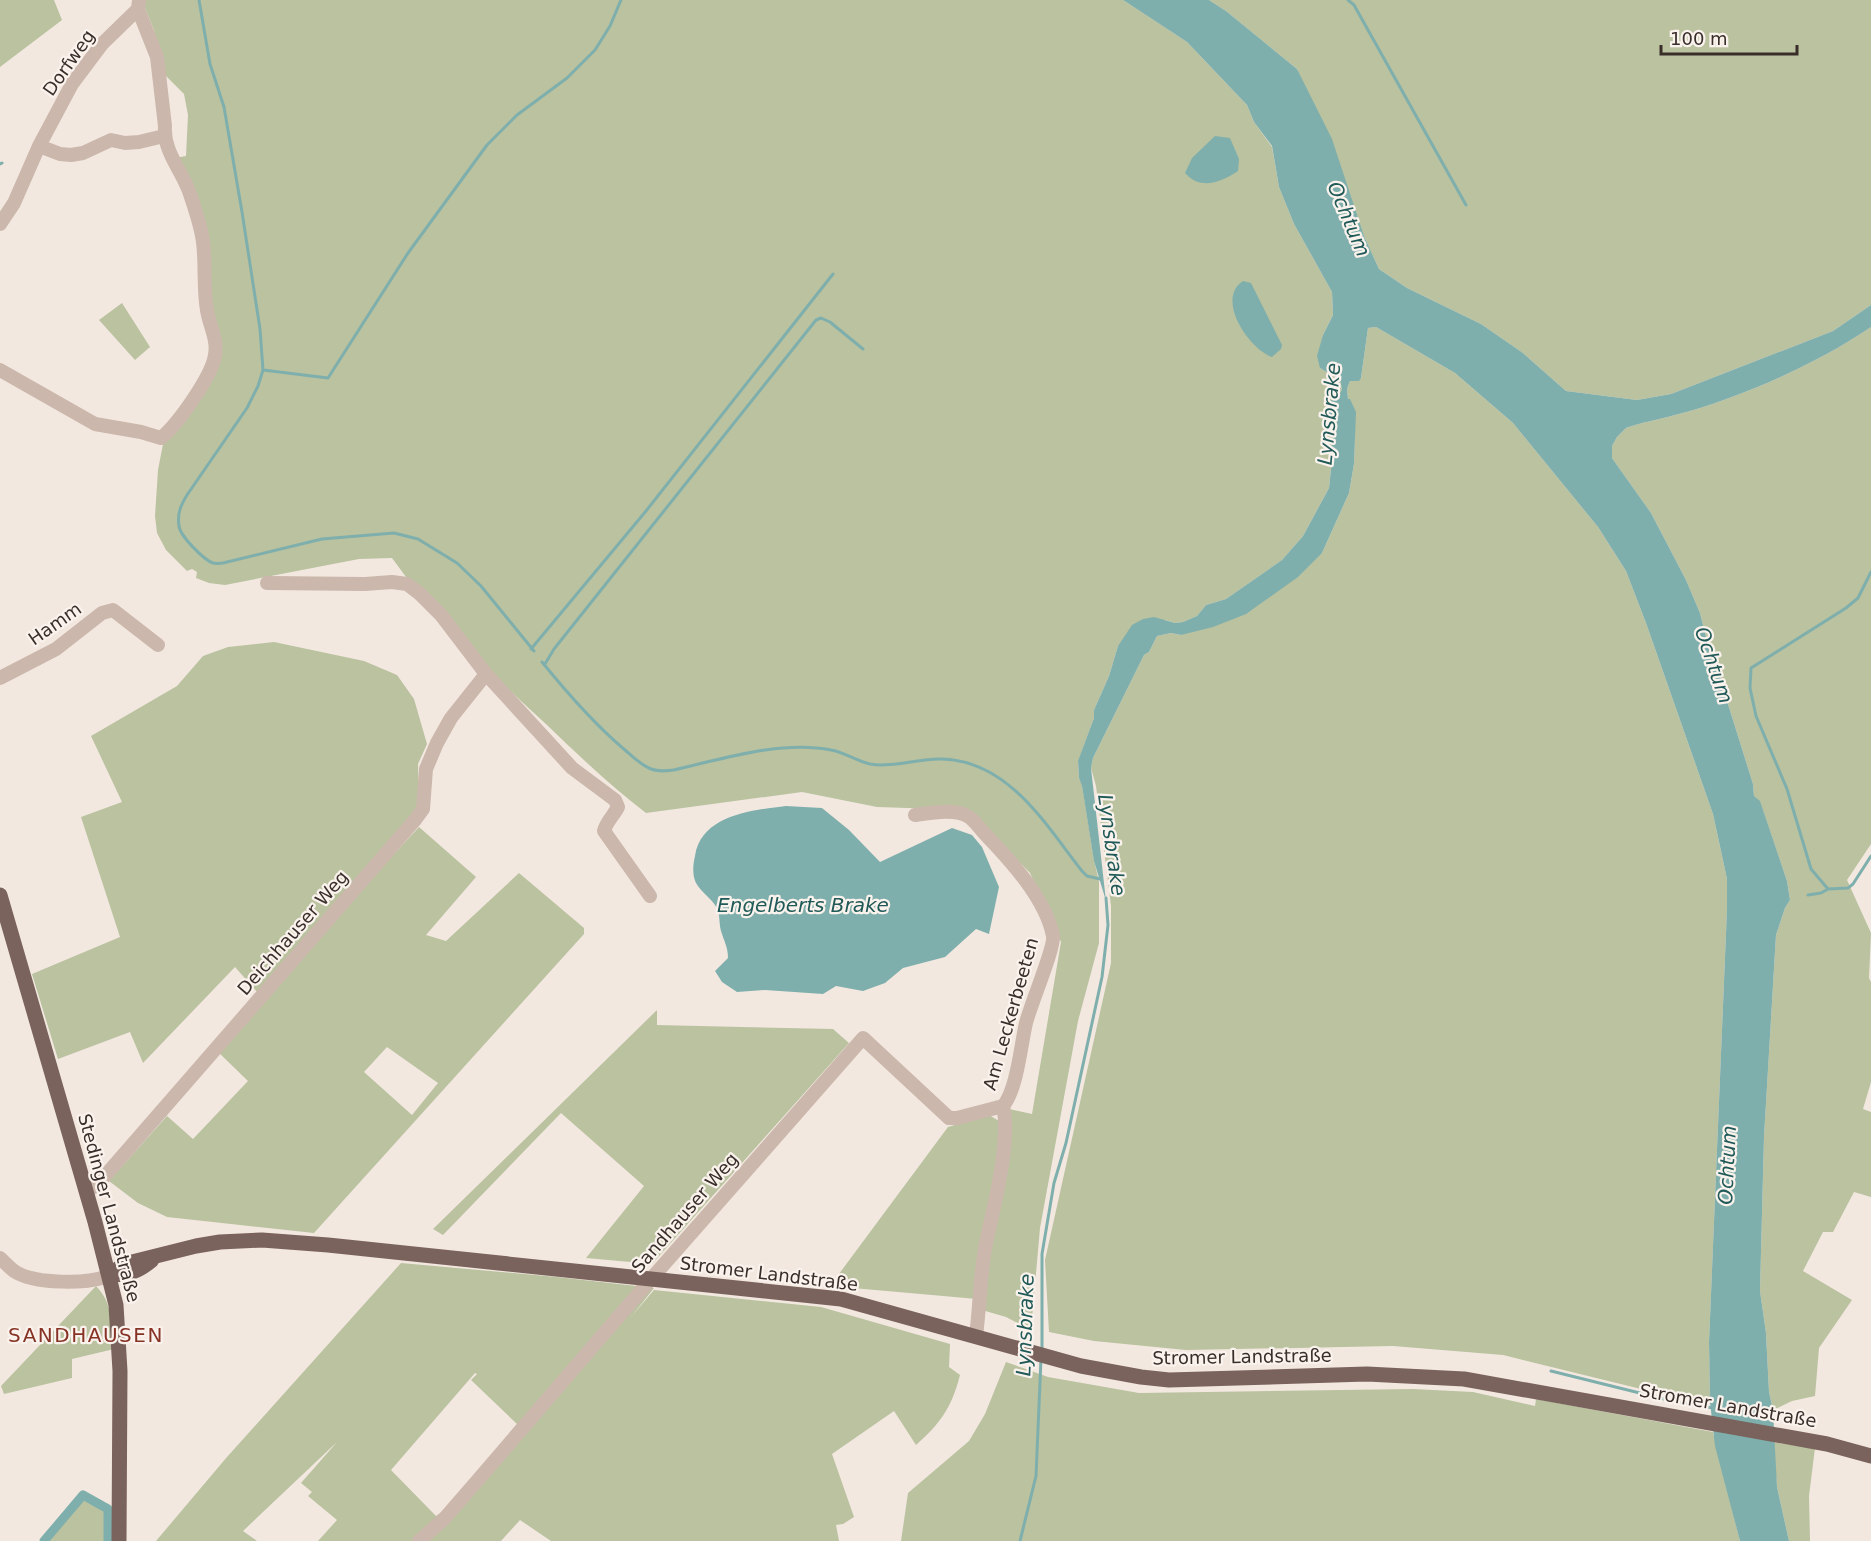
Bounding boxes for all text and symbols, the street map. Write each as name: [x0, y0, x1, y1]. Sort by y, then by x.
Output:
scale bar: [1661, 18, 1798, 56]
street label: Dorfweg: [38, 26, 99, 100]
text: 100 m: [1670, 28, 1728, 49]
water label: Ochtum: [1322, 178, 1376, 260]
water label: Lynsbrake: [1313, 362, 1345, 466]
street label: Hamm: [24, 598, 85, 649]
water label: Ochtum: [1690, 624, 1738, 706]
water label: Lynsbrake: [1093, 793, 1131, 897]
street label: Deichhauser Weg: [233, 866, 352, 999]
water label: Engelberts Brake: [717, 893, 889, 917]
street label: Am Leckerbeeten: [979, 935, 1042, 1093]
street label: Stedinger Landstraße: [74, 1111, 145, 1304]
water label: Ochtum: [1713, 1125, 1741, 1205]
street label: Sandhauser Weg: [627, 1148, 742, 1277]
street label: Stromer Landstraße: [679, 1252, 859, 1295]
water label: Lynsbrake: [1011, 1273, 1039, 1377]
district label: SANDHAUSEN: [8, 1323, 164, 1347]
street label: Stromer Landstraße: [1152, 1344, 1332, 1369]
street label: Stromer Landstraße: [1638, 1380, 1818, 1431]

